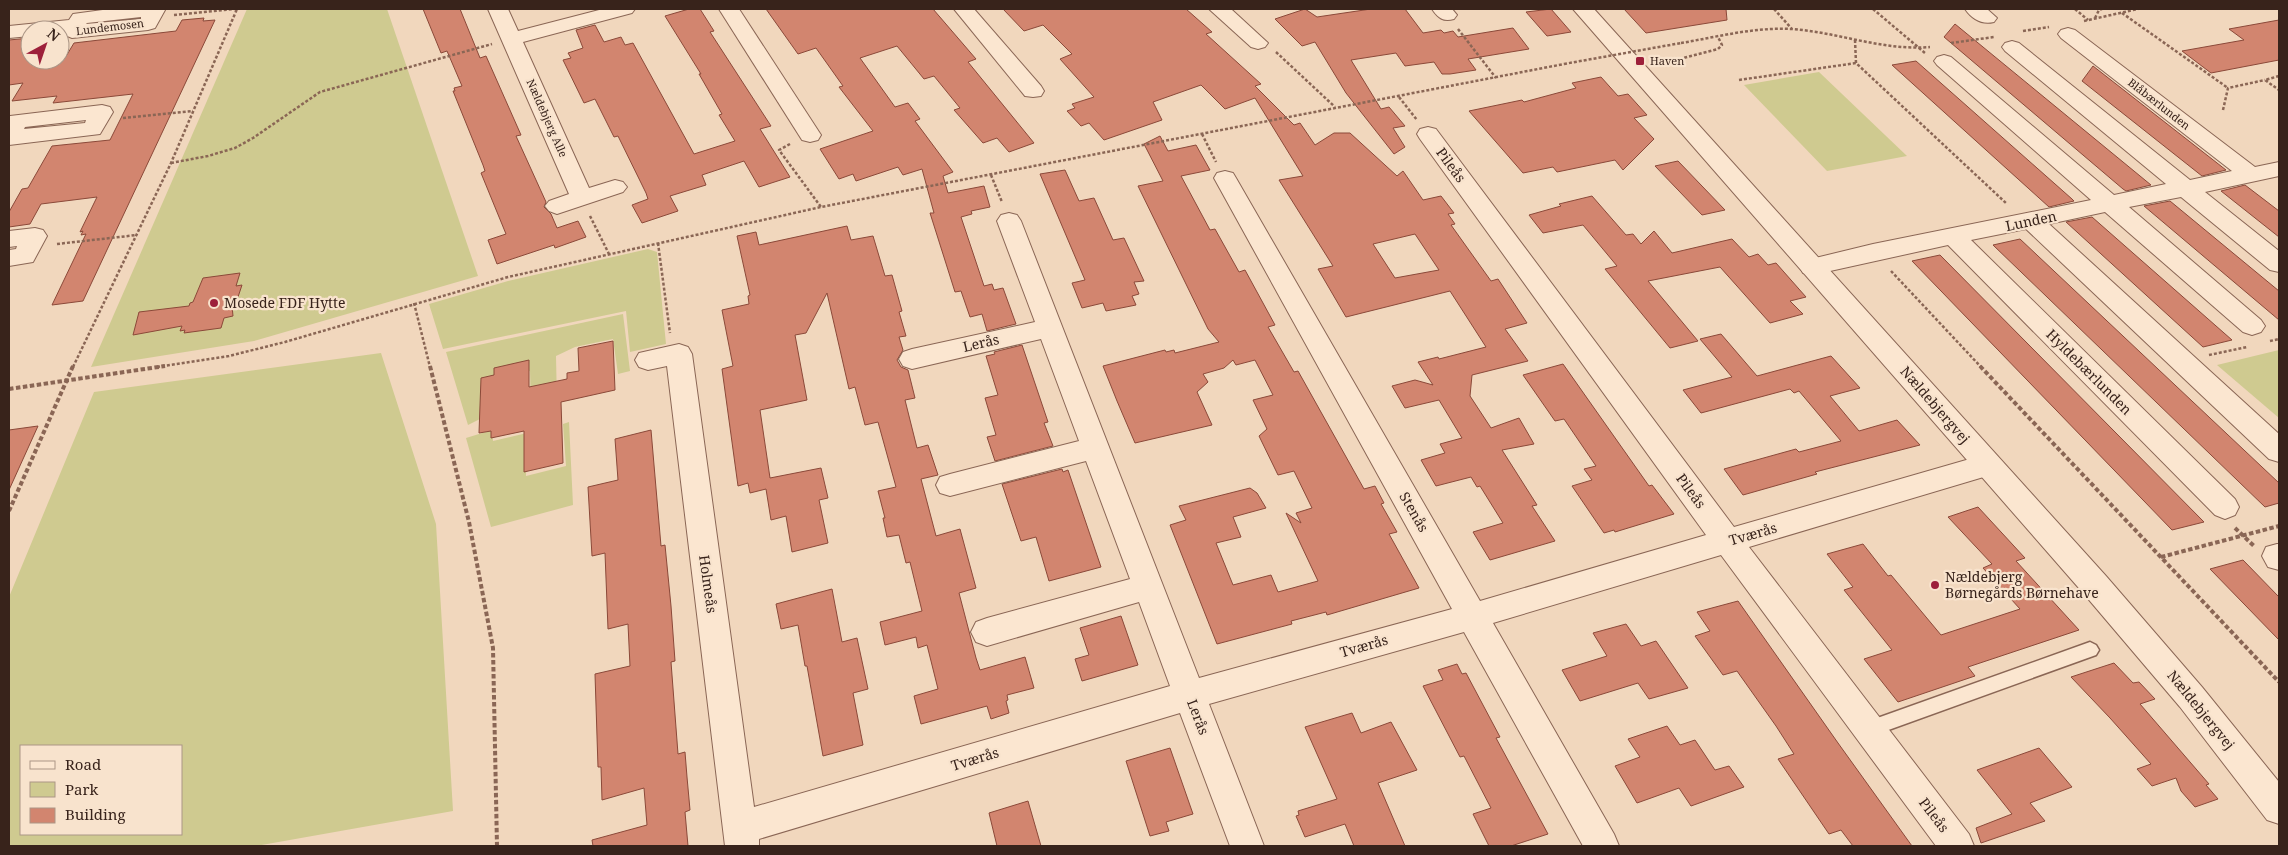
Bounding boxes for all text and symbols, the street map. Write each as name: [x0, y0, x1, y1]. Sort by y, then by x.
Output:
street label: Lundemosen: [75, 15, 145, 38]
north arrow: [20, 20, 70, 70]
text: N: [43, 24, 64, 45]
place label: Haven: [1650, 53, 1684, 68]
marker: Haven: [1634, 55, 1646, 67]
street label: Blåbærlunden: [2125, 75, 2194, 133]
street label: Nældebjerg Alle: [524, 76, 571, 159]
street label: Pileås: [1432, 143, 1471, 186]
street label: Lunden: [2004, 206, 2058, 235]
place label: Mosede FDF Hytte: [224, 293, 345, 312]
marker: Mosede FDF Hytte: [208, 297, 220, 309]
street label: Hyldebærlunden: [2042, 325, 2136, 419]
street label: Lerås: [961, 329, 1001, 356]
street label: Nældebjergvej: [1896, 362, 1974, 448]
street label: Pileås: [1672, 469, 1711, 512]
street label: Stenås: [1395, 488, 1433, 535]
street label: Tværås: [1727, 518, 1779, 549]
street label: Holmeås: [695, 554, 722, 614]
place label: Nældebjerg Børnegårds Børnehave: [1945, 567, 2099, 602]
marker: Nældebjerg Børnegårds Børnehave: [1929, 579, 1941, 591]
street label: Tværås: [1338, 630, 1390, 661]
street label: Nældebjergvej: [2163, 666, 2239, 753]
street label: Lerås: [1183, 696, 1214, 737]
street label: Tværås: [949, 742, 1001, 775]
legend: [20, 745, 182, 835]
text: Road: [65, 754, 101, 774]
text: Park: [65, 779, 99, 799]
street label: Pileås: [1915, 793, 1954, 836]
text: Building: [65, 804, 126, 824]

